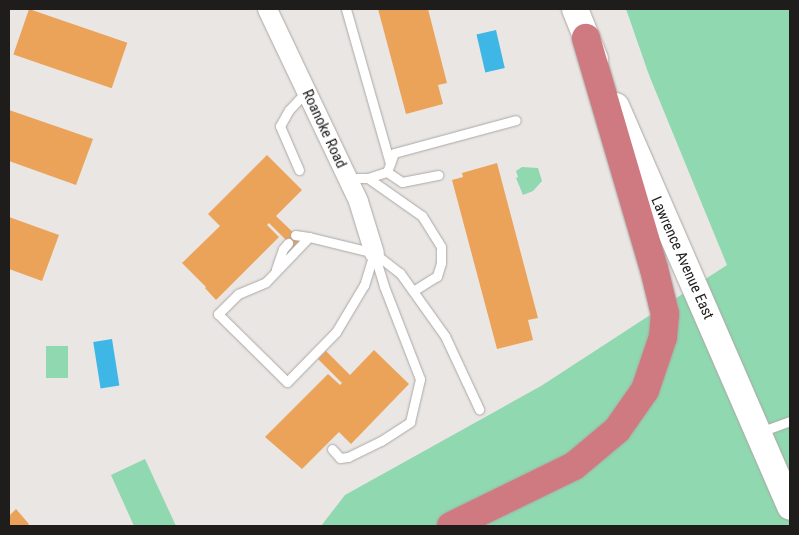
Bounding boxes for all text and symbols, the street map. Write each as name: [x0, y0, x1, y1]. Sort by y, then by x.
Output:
street label: Roanoke Road: [298, 87, 350, 171]
street label: Lawrence Avenue East: [647, 194, 717, 322]

